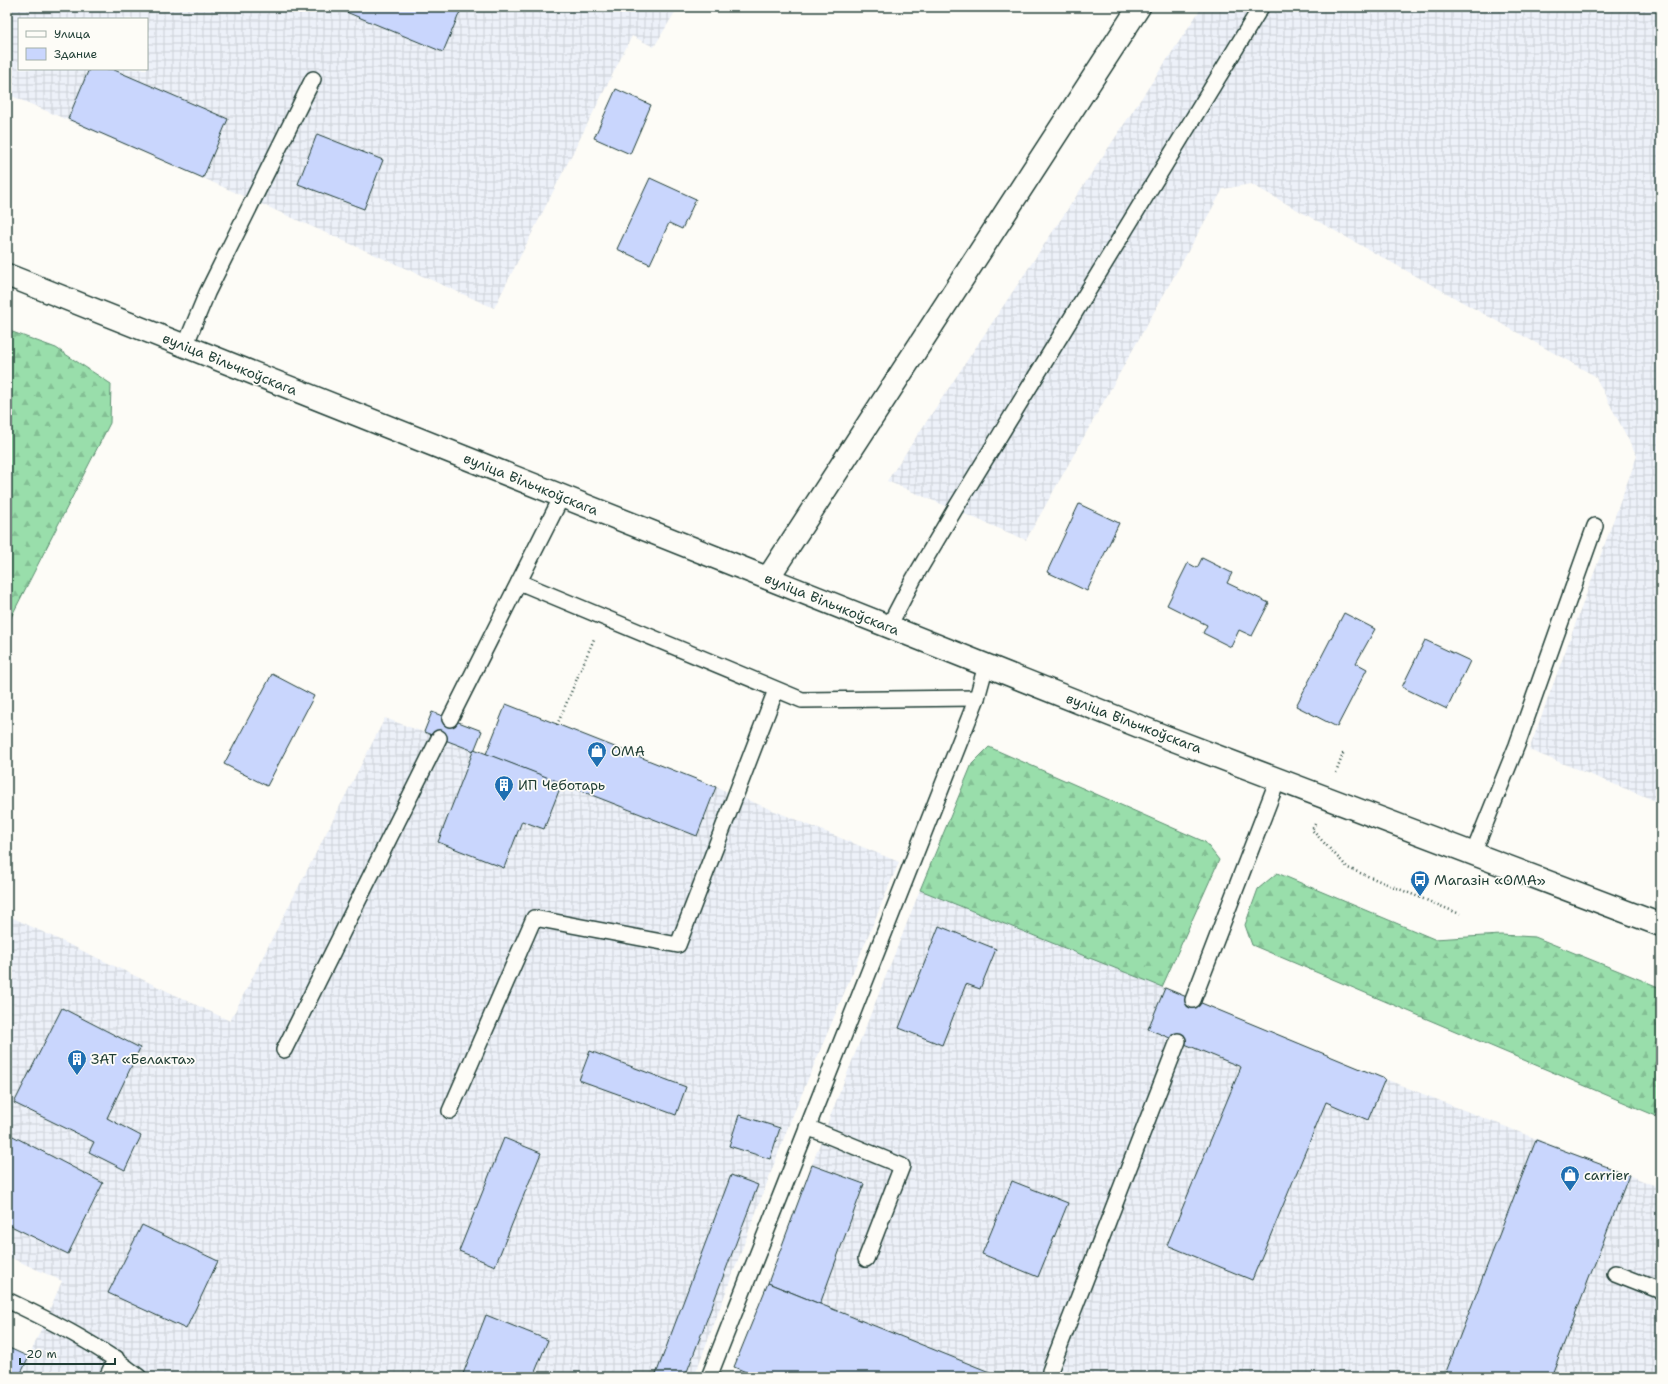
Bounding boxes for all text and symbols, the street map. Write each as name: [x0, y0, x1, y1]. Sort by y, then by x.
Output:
legend: [18, 18, 148, 70]
text: Улица: [54, 26, 91, 42]
text: Здание: [54, 46, 98, 62]
street label: вуліца Вільчкоўскага: [160, 329, 300, 399]
street label: вуліца Вільчкоўскага: [461, 449, 601, 519]
street label: вуліца Вільчкоўскага: [762, 569, 902, 639]
street label: вуліца Вільчкоўскага: [1064, 689, 1205, 757]
shop icon: ОМА: [586, 740, 608, 768]
place label: ОМА: [611, 742, 645, 760]
building icon: ИП Чеботарь: [493, 774, 515, 802]
place label: ИП Чеботарь: [518, 776, 605, 794]
bus stop icon: Магазін «ОМА»: [1409, 869, 1431, 897]
place label: Магазін «ОМА»: [1434, 871, 1546, 889]
building icon: ЗАТ «Белакта»: [66, 1048, 88, 1076]
place label: ЗАТ «Белакта»: [91, 1050, 195, 1068]
shop icon: carrier: [1559, 1164, 1581, 1192]
place label: carrier: [1584, 1166, 1630, 1184]
scale bar: [20, 1340, 115, 1366]
text: 20 m: [26, 1346, 57, 1362]

